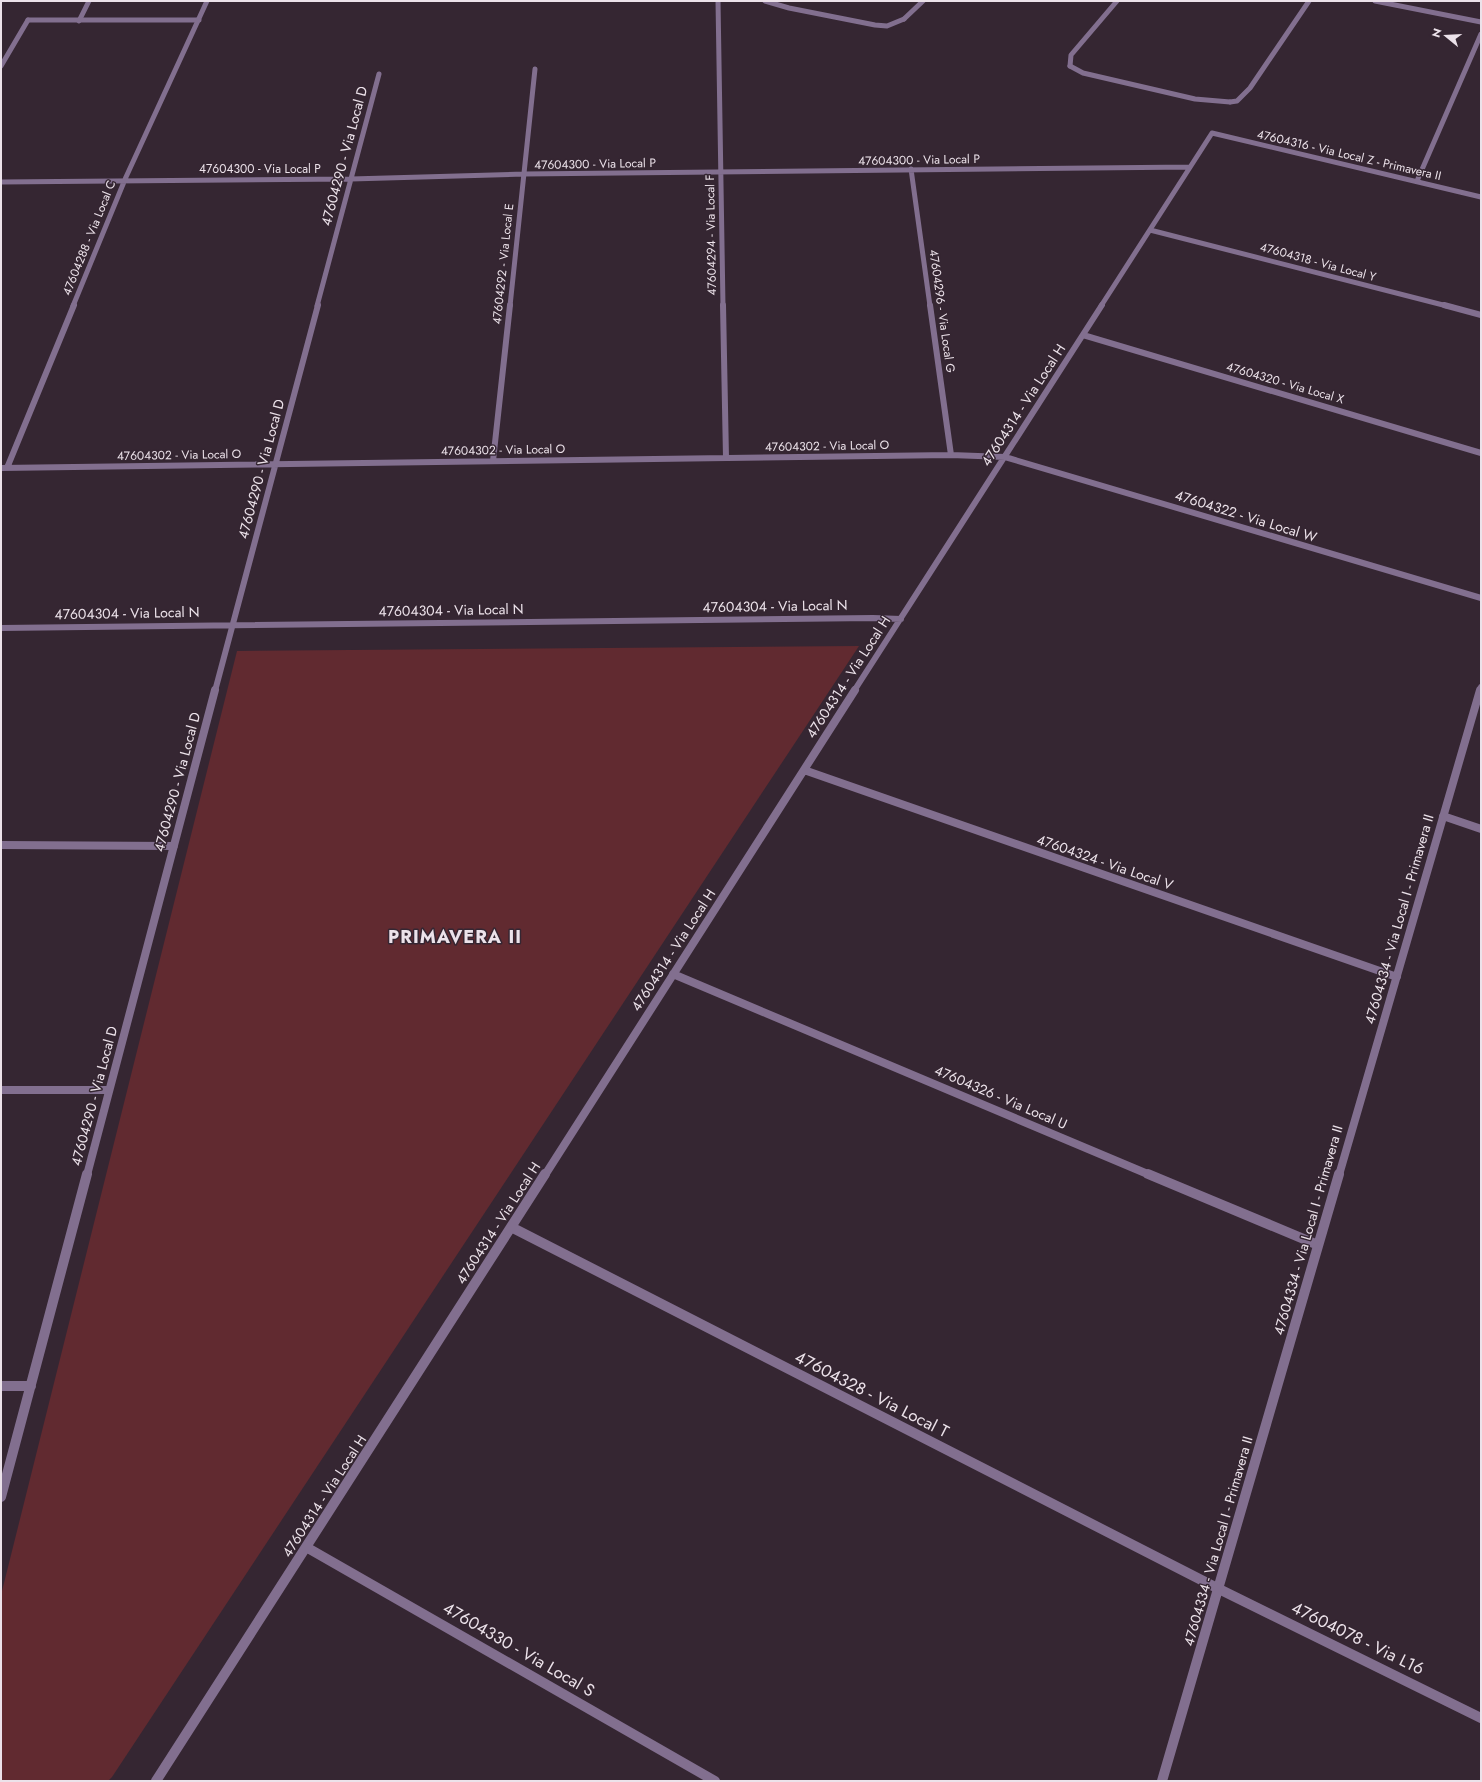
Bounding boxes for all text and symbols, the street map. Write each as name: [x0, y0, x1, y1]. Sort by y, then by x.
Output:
north arrow: [1426, 16, 1466, 56]
text: N: [1428, 26, 1445, 40]
street label: 47604290 - Via Local D: [316, 84, 372, 228]
street label: 47604316 - Via Local Z - Primavera II: [1255, 125, 1443, 185]
street label: 47604300 - Via Local P: [858, 150, 981, 170]
street label: 47604300 - Via Local P: [534, 154, 657, 174]
street label: 47604300 - Via Local P: [199, 160, 321, 178]
street label: 47604294 - Via Local F: [701, 174, 721, 296]
street label: 47604288 - Via Local C: [58, 178, 120, 298]
street label: 47604292 - Via Local E: [488, 203, 518, 325]
street label: 47604318 - Via Local Y: [1258, 238, 1378, 286]
street label: 47604296 - Via Local G: [924, 248, 960, 374]
street label: 47604314 - Via Local H: [976, 340, 1070, 470]
street label: 47604320 - Via Local X: [1224, 358, 1346, 409]
street label: 47604290 - Via Local D: [233, 397, 289, 541]
street label: 47604302 - Via Local O: [765, 436, 889, 456]
street label: 47604302 - Via Local O: [441, 440, 565, 460]
street label: 47604302 - Via Local O: [117, 445, 241, 465]
street label: 47604322 - Via Local W: [1173, 485, 1320, 547]
street label: 47604304 - Via Local N: [702, 595, 848, 617]
street label: 47604304 - Via Local N: [378, 599, 524, 621]
street label: 47604304 - Via Local N: [54, 602, 200, 624]
street label: 47604314 - Via Local H: [801, 612, 895, 742]
street label: 47604290 - Via Local D: [149, 710, 205, 854]
street label: 47604334 - Via Local I - Primavera II: [1359, 812, 1439, 1026]
street label: 47604324 - Via Local V: [1034, 829, 1177, 895]
street label: 47604314 - Via Local H: [626, 885, 720, 1015]
district label: PRIMAVERA II: [388, 924, 522, 950]
street label: 47604290 - Via Local D: [66, 1024, 122, 1168]
street label: 47604326 - Via Local U: [931, 1060, 1071, 1134]
street label: 47604334 - Via Local I - Primavera II: [1268, 1123, 1348, 1337]
street label: 47604314 - Via Local H: [451, 1158, 545, 1288]
street label: 47604328 - Via Local T: [791, 1345, 953, 1443]
street label: 47604314 - Via Local H: [277, 1431, 371, 1561]
street label: 47604334 - Via Local I - Primavera II: [1178, 1434, 1258, 1648]
street label: 47604078 - Via L16: [1288, 1595, 1428, 1681]
street label: 47604330 - Via Local S: [439, 1596, 599, 1702]

